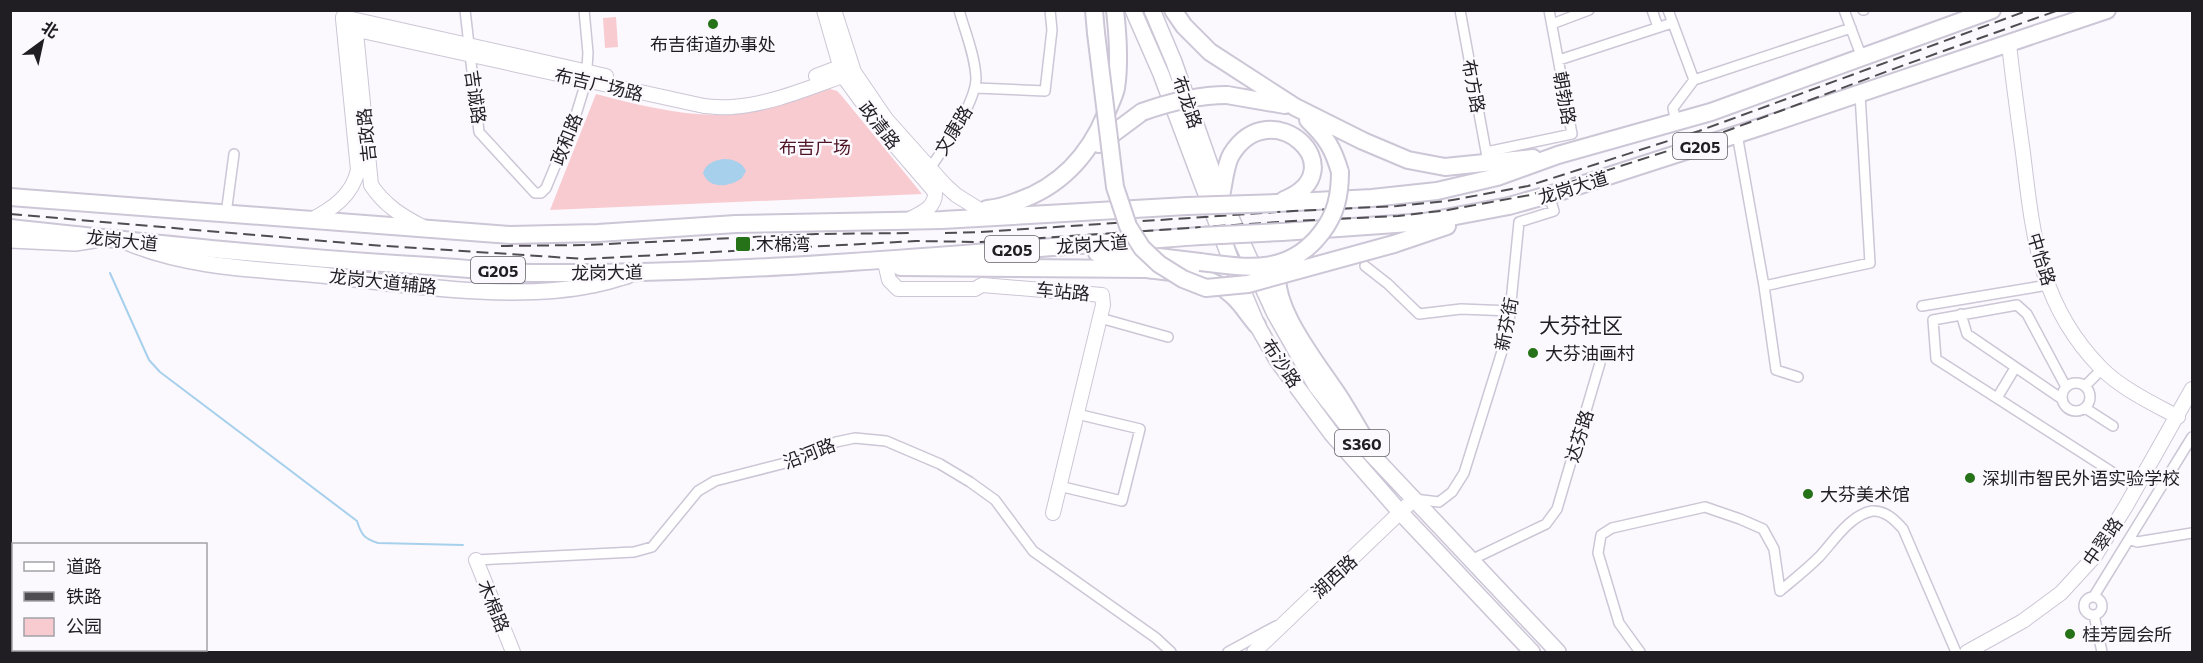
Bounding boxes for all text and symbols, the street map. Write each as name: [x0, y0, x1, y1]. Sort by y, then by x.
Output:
north arrow: [12, 12, 72, 72]
text: 北: [39, 17, 62, 41]
marker: 布吉街道办事处: [706, 17, 720, 31]
place label: 布吉街道办事处: [650, 33, 776, 55]
street label: 布方路: [1458, 57, 1490, 115]
street label: 布吉广场路: [553, 63, 645, 105]
street label: 吉诚路: [461, 69, 491, 125]
street label: 朝勃路: [1549, 70, 1581, 126]
street label: 布龙路: [1169, 73, 1207, 131]
street label: 政清路: [855, 97, 905, 153]
street label: 文康路: [930, 101, 976, 159]
street label: 吉政路: [352, 107, 380, 163]
street label: 政和路: [546, 110, 586, 168]
road number: G205: [1673, 133, 1727, 159]
park label: 布吉广场: [779, 136, 851, 158]
street label: 龙岗大道: [1535, 166, 1611, 208]
street label: 龙岗大道: [85, 225, 159, 255]
street label: 中怡路: [2024, 230, 2060, 288]
street label: 龙岗大道: [1055, 231, 1129, 257]
place label: 木棉湾: [756, 233, 810, 255]
marker: 木棉湾: [734, 235, 752, 253]
road number: G205: [985, 236, 1039, 262]
road number: G205: [471, 257, 525, 283]
street label: 龙岗大道: [571, 260, 643, 284]
street label: 龙岗大道辅路: [328, 264, 438, 298]
street label: 车站路: [1035, 278, 1091, 304]
street label: 新芬街: [1490, 295, 1522, 353]
district label: 大芬社区: [1539, 312, 1623, 337]
street label: 布沙路: [1258, 334, 1306, 392]
place label: 大芬油画村: [1545, 342, 1635, 364]
marker: 大芬油画村: [1526, 346, 1540, 360]
street label: 达芬路: [1561, 407, 1597, 465]
road number: S360: [1335, 430, 1389, 456]
street label: 沿河路: [780, 433, 838, 473]
place label: 深圳市智民外语实验学校: [1982, 467, 2180, 489]
marker: 深圳市智民外语实验学校: [1963, 471, 1977, 485]
place label: 大芬美术馆: [1820, 483, 1910, 505]
marker: 大芬美术馆: [1801, 487, 1815, 501]
street label: 中翠路: [2078, 513, 2126, 569]
legend: [12, 543, 207, 651]
street label: 湖西路: [1307, 550, 1361, 602]
text: 道路: [66, 555, 102, 577]
street label: 木棉路: [474, 577, 514, 635]
text: 铁路: [66, 585, 102, 607]
text: 公园: [66, 615, 102, 637]
place label: 桂芳园会所: [2082, 623, 2172, 645]
marker: 桂芳园会所: [2063, 627, 2077, 641]

